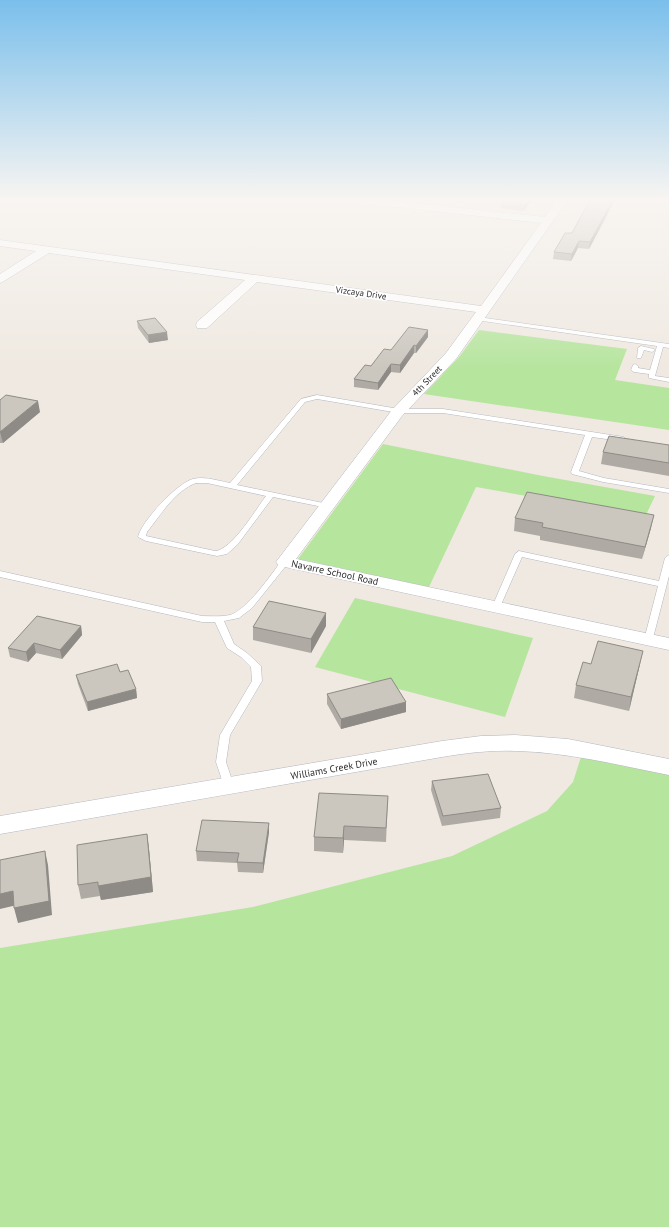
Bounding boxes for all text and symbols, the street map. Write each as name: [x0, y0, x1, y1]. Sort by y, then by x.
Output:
street label: Vizcaya Drive: [334, 283, 388, 302]
street label: 4th Street: [409, 363, 444, 398]
street label: Navarre School Road: [290, 557, 380, 588]
street label: Williams Creek Drive: [290, 754, 379, 783]

